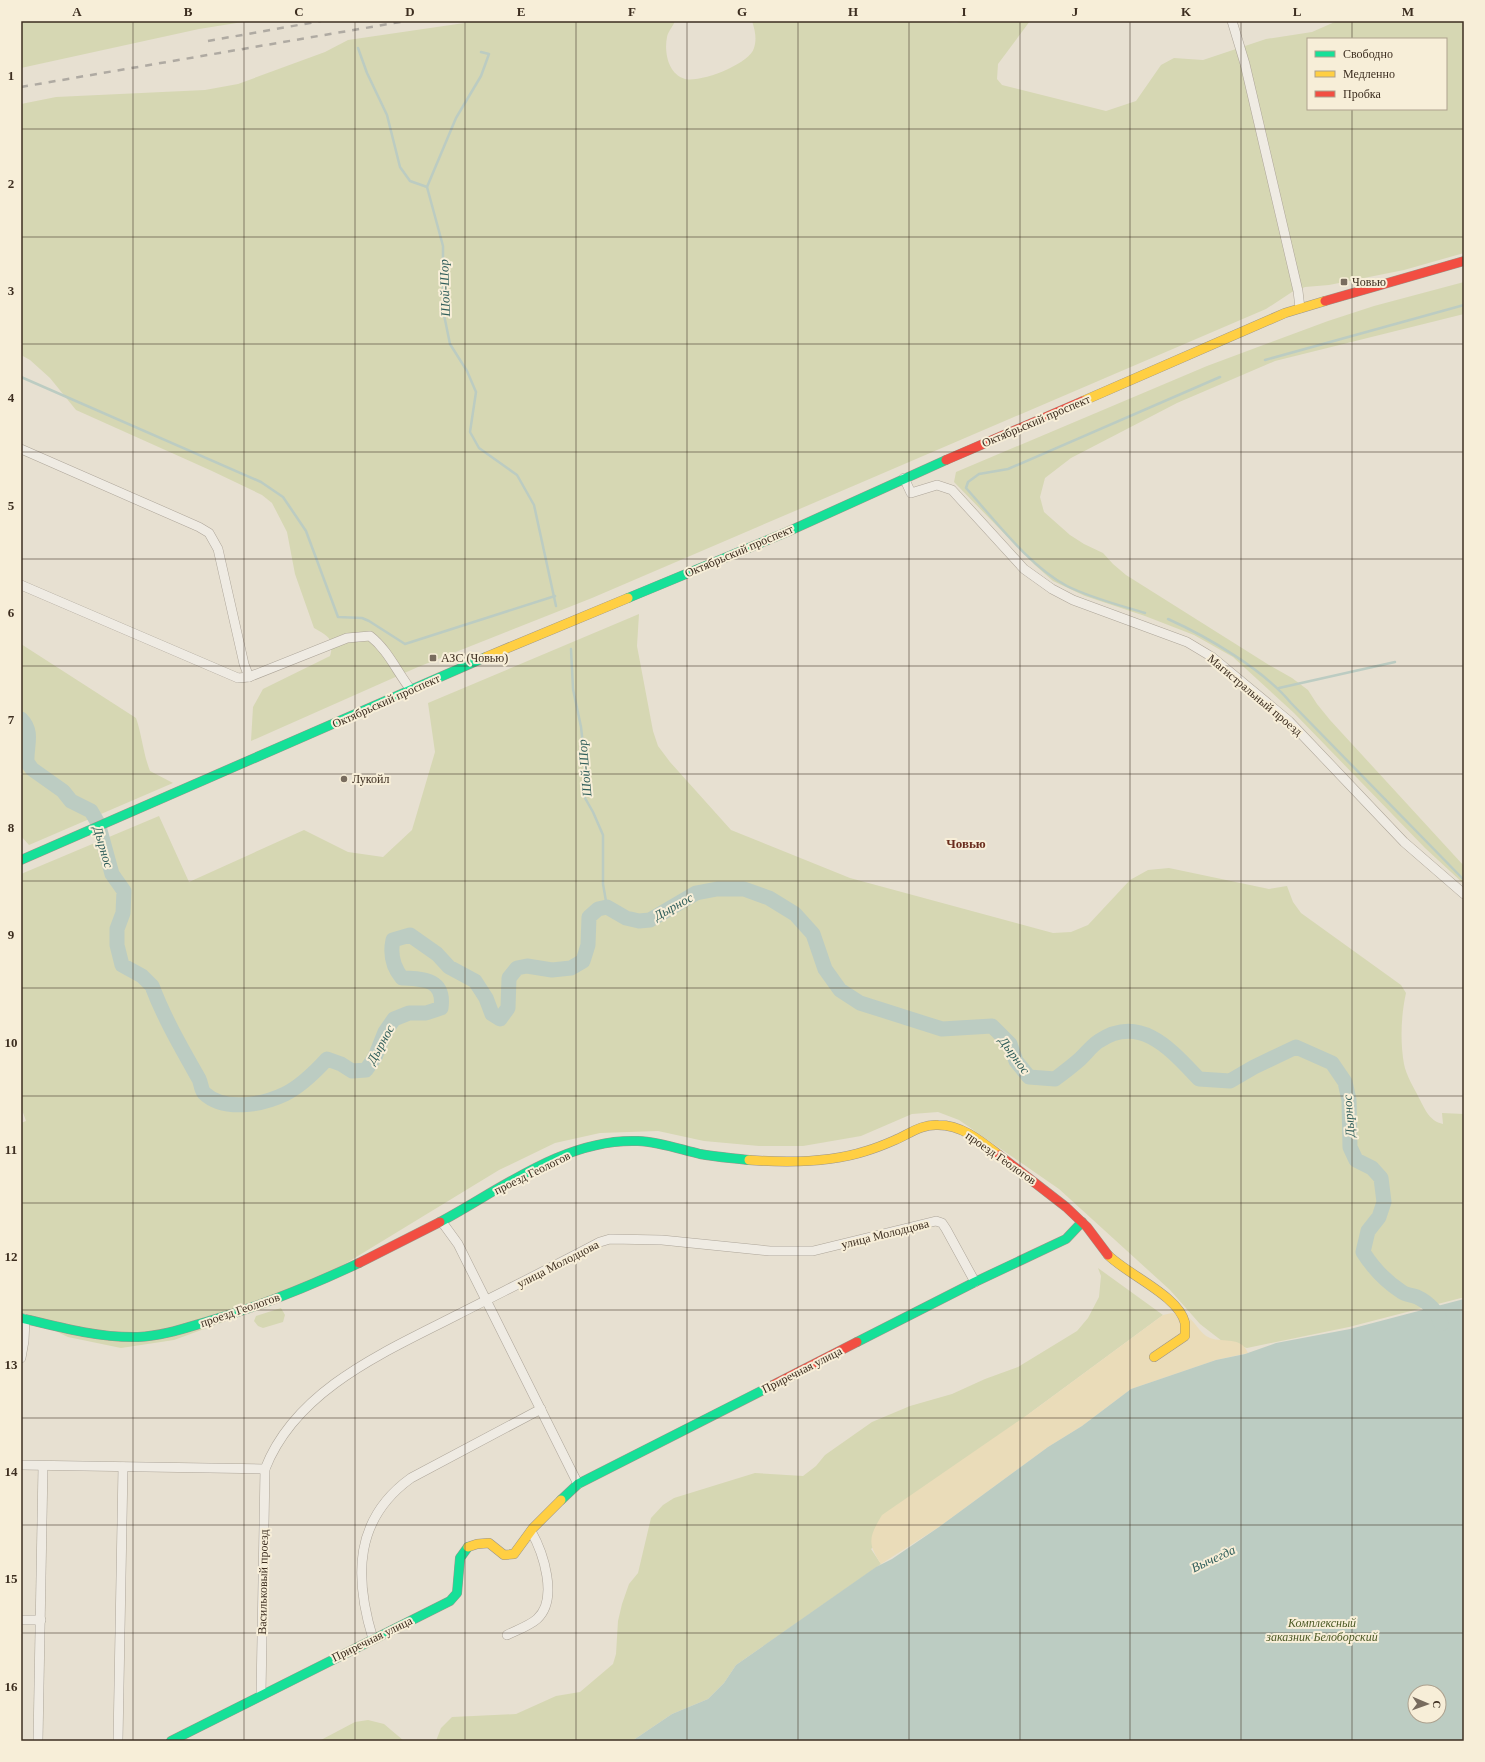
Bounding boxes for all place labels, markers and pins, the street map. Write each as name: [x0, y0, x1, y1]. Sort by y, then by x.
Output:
place label: Човью: [1352, 275, 1386, 289]
marker: Човью: [1339, 277, 1349, 287]
place label: АЗС (Човью): [441, 651, 508, 665]
marker: АЗС (Човью): [428, 653, 438, 663]
place label: Лукойл: [352, 772, 389, 786]
marker: Лукойл: [339, 774, 349, 784]

